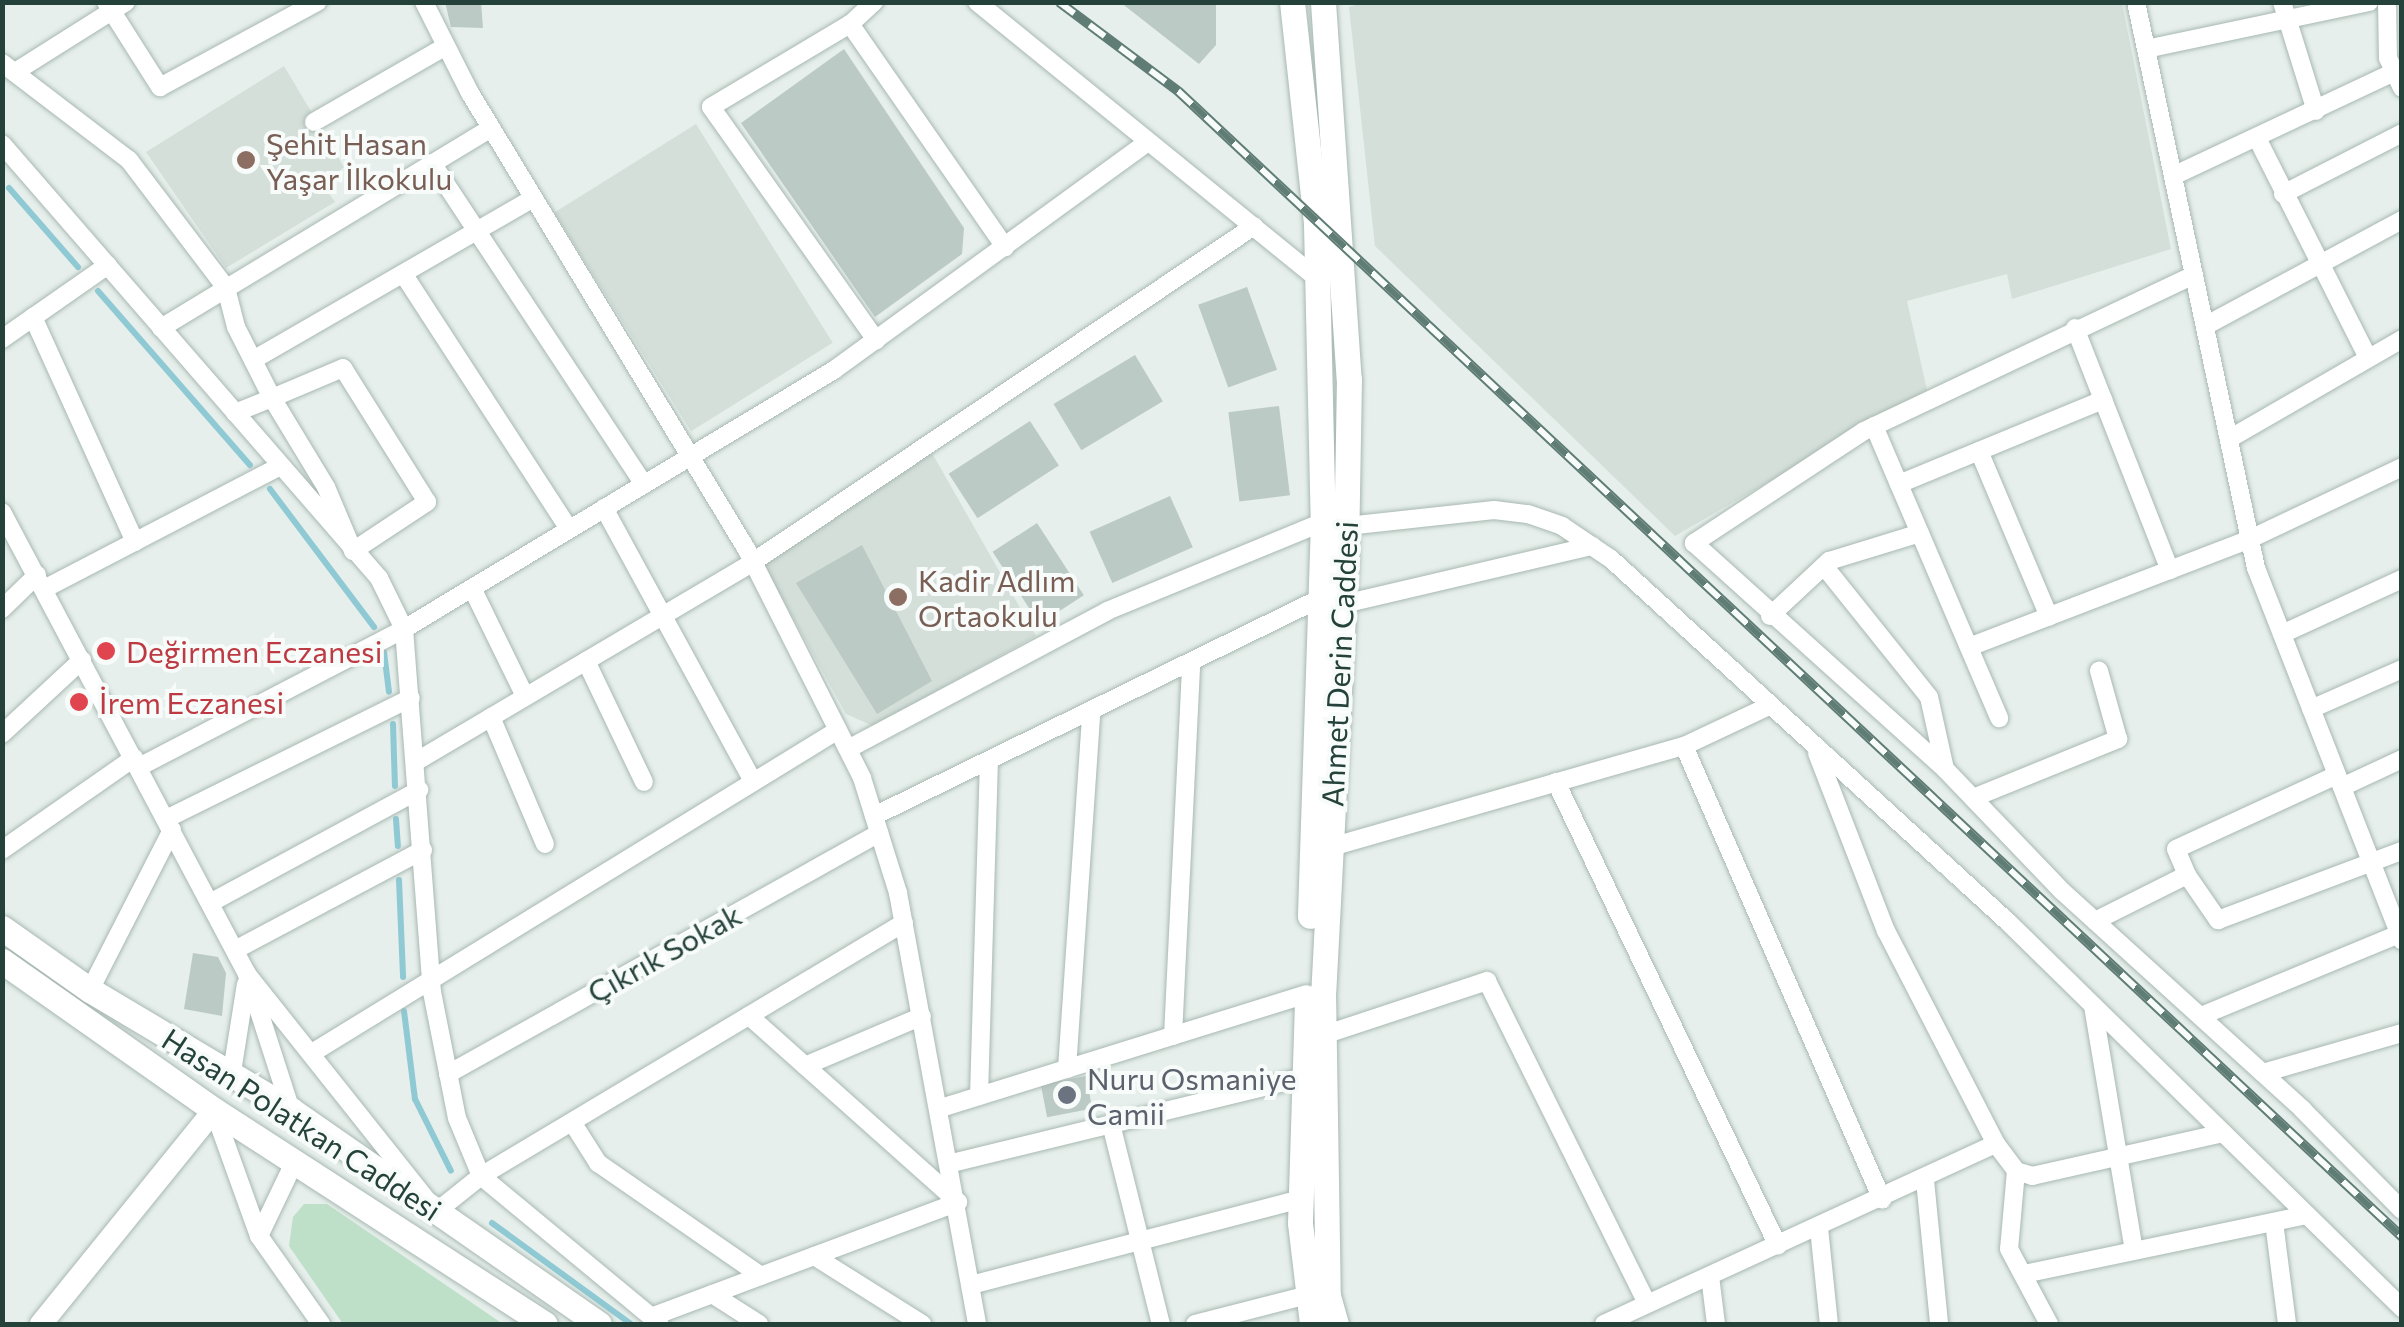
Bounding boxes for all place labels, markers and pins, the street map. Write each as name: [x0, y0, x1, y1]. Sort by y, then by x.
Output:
place label: Şehit Hasan Yaşar İlkokulu: [266, 125, 452, 196]
marker: Şehit Hasan Yaşar İlkokulu: [235, 149, 257, 171]
place label: Kadir Adlım Ortaokulu: [918, 562, 1075, 632]
marker: Kadir Adlım Ortaokulu: [887, 586, 909, 608]
place label: Değirmen Eczanesi: [126, 633, 382, 669]
marker: Değirmen Eczanesi: [95, 640, 117, 662]
place label: İrem Eczanesi: [99, 684, 284, 720]
marker: İrem Eczanesi: [68, 691, 90, 713]
place label: Nuru Osmaniye Camii: [1087, 1060, 1297, 1130]
marker: Nuru Osmaniye Camii: [1056, 1084, 1078, 1106]

